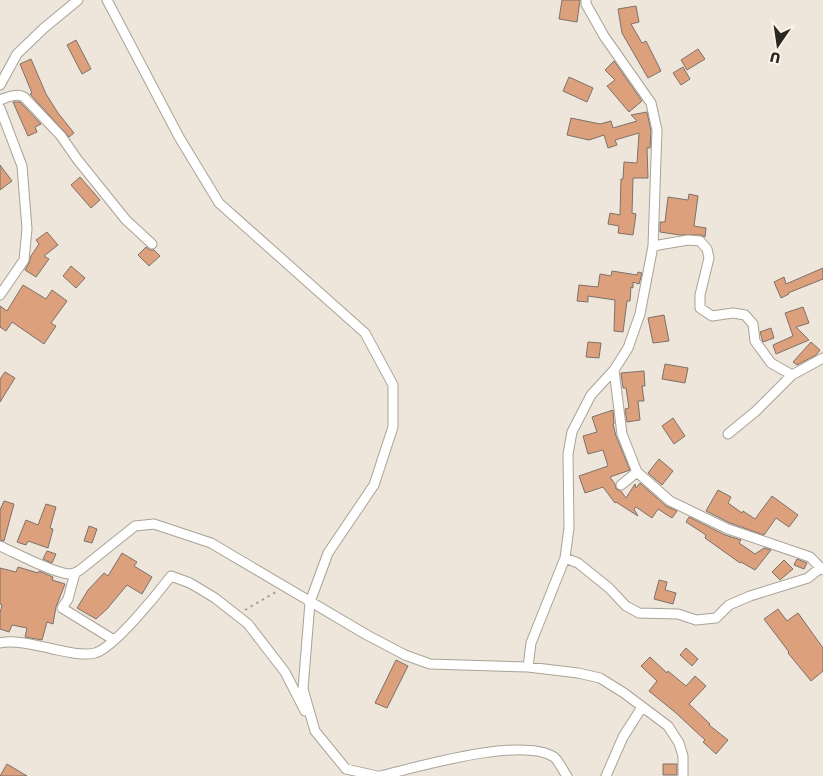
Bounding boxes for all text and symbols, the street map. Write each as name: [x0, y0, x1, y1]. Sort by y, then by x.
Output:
north arrow: [753, 20, 803, 70]
text: U: [768, 48, 782, 67]

